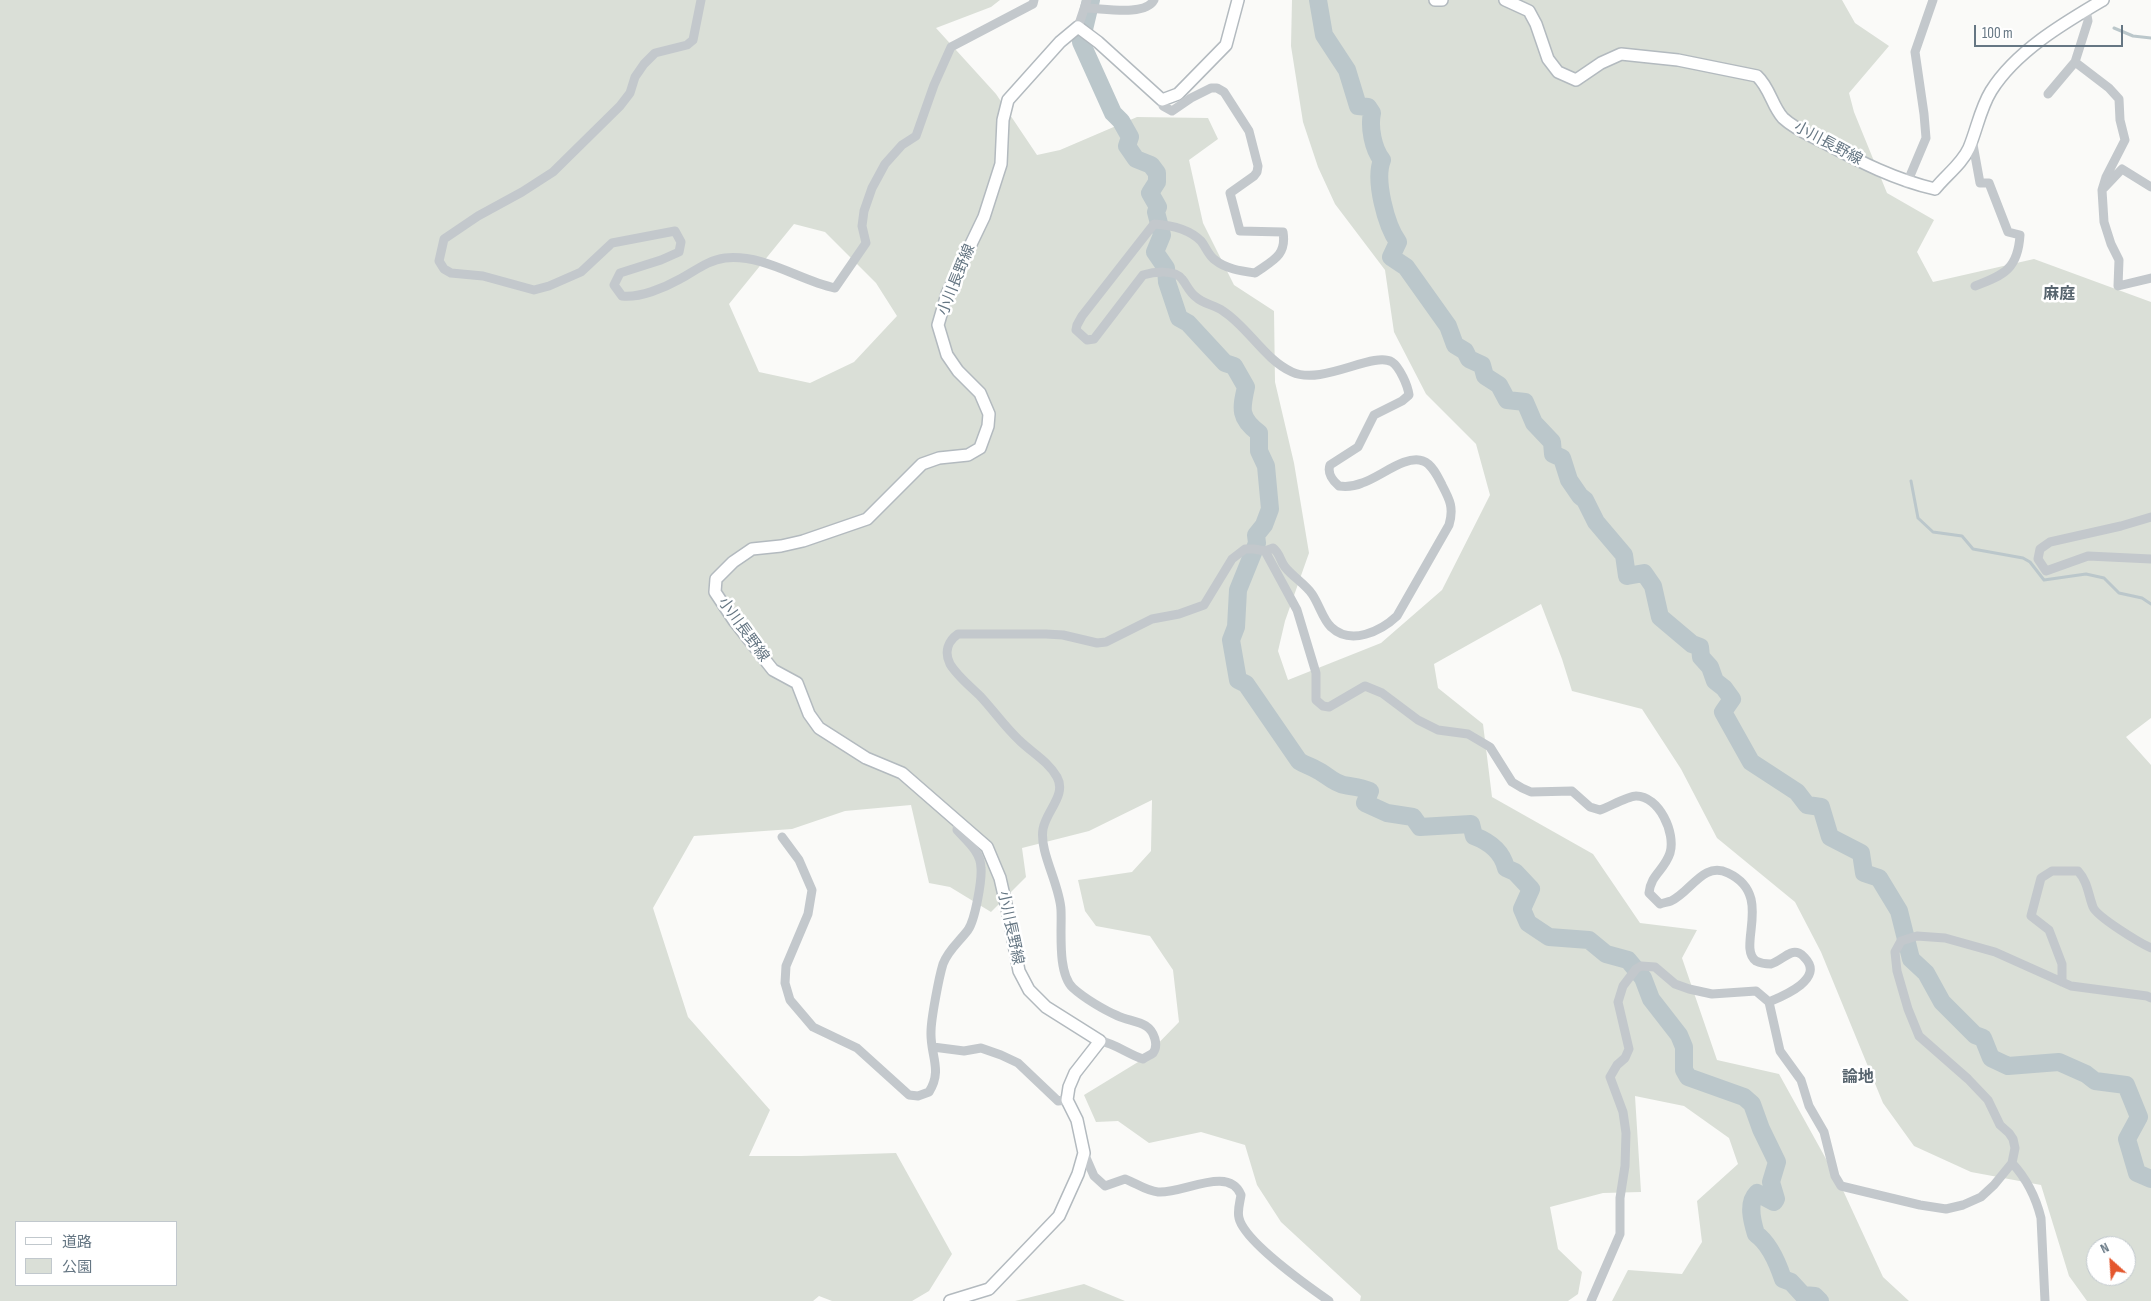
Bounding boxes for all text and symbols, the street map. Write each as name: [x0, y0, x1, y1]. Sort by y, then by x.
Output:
scale bar: [1976, 15, 2125, 47]
text: 100 m: [1982, 24, 2013, 43]
street label: 小川長野線: [1791, 118, 1865, 170]
street label: 小川長野線: [935, 242, 979, 318]
district label: 麻庭: [2043, 285, 2075, 305]
street label: 小川長野線: [714, 594, 772, 666]
street label: 小川長野線: [993, 889, 1027, 967]
district label: 論地: [1842, 1068, 1874, 1088]
legend: [15, 1221, 178, 1286]
text: 道路: [62, 1233, 92, 1252]
north arrow: [2086, 1236, 2136, 1286]
text: N: [2098, 1239, 2112, 1257]
text: 公園: [62, 1258, 92, 1277]

